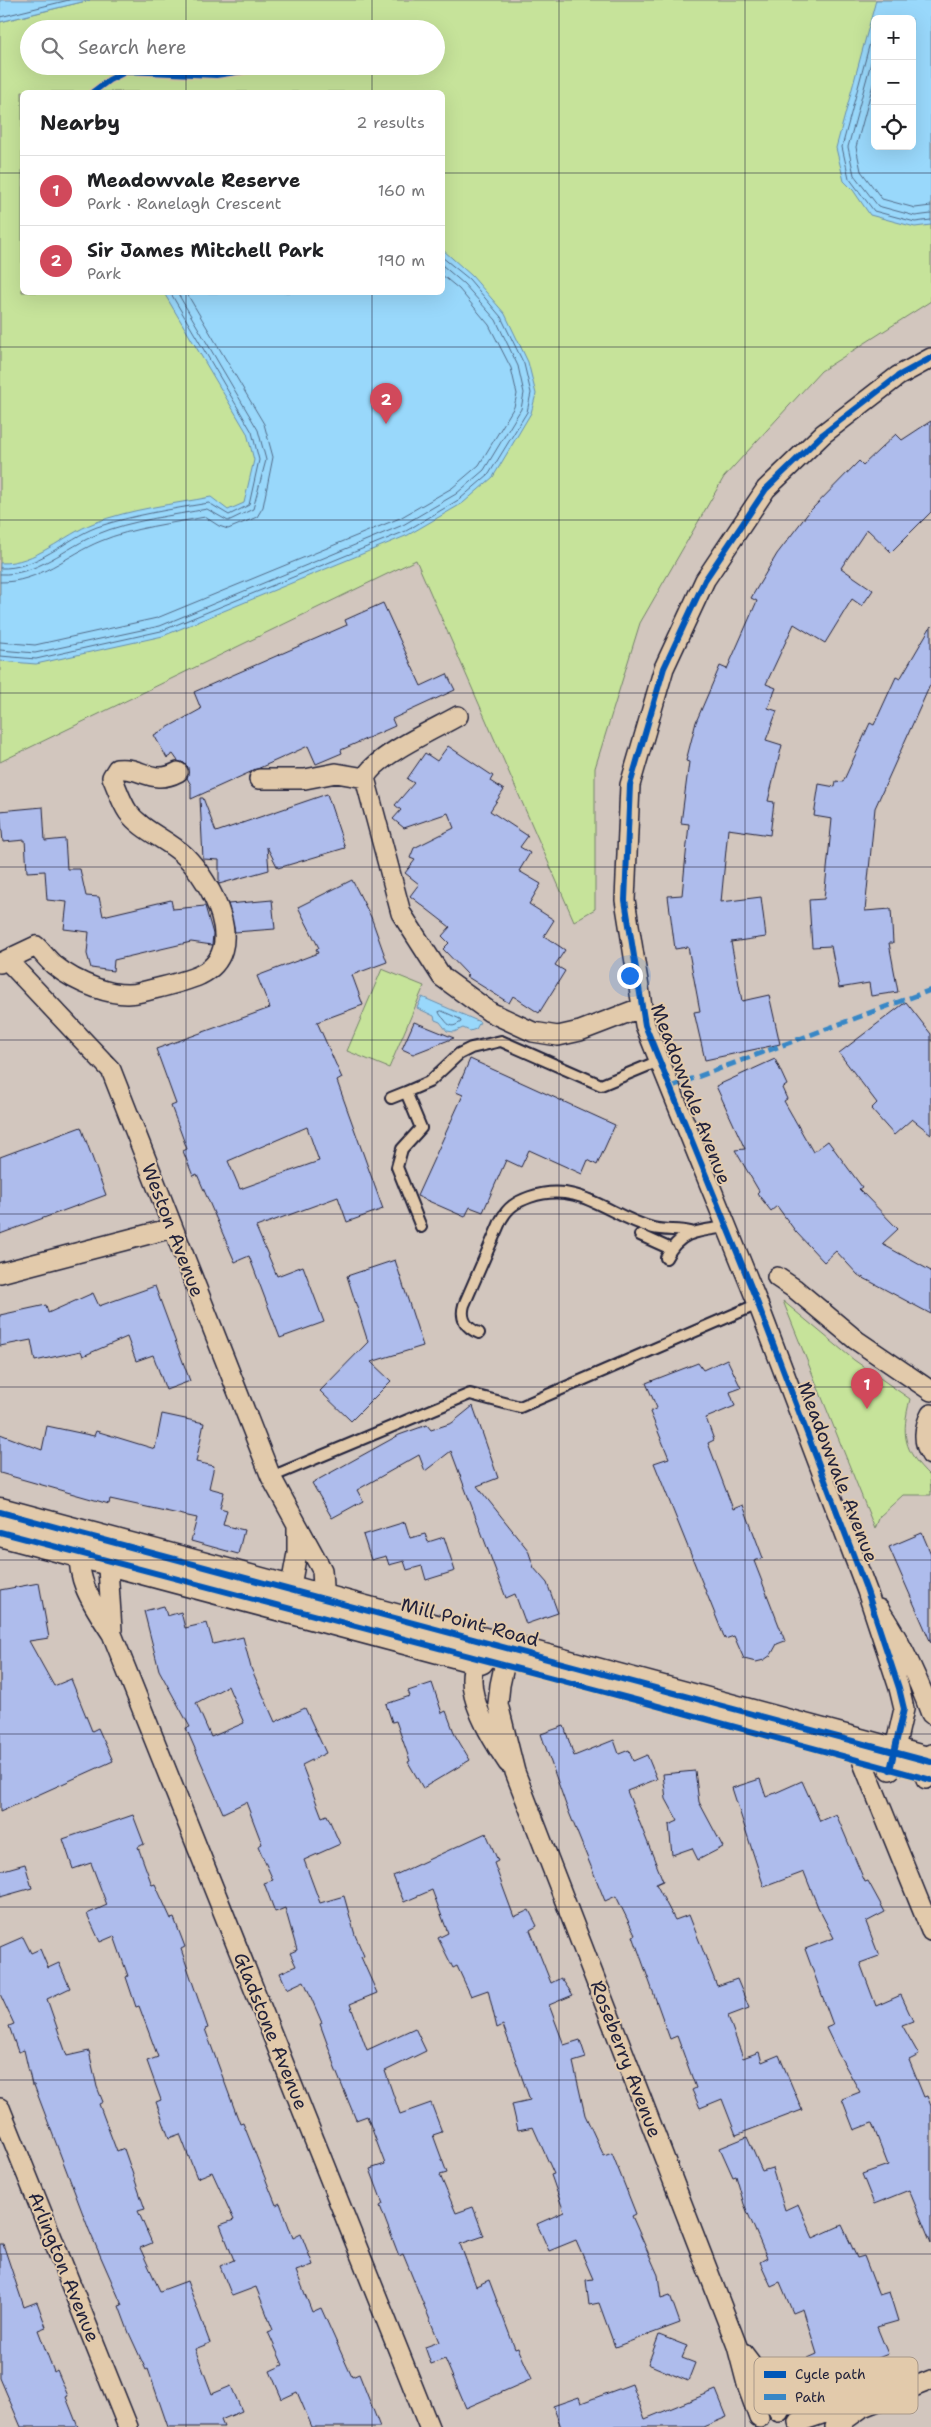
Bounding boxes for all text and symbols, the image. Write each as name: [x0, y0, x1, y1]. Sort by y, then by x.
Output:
map controls: [871, 15, 916, 150]
button: +: [871, 15, 916, 60]
search box: [20, 20, 445, 75]
icon: search: [38, 34, 66, 62]
text: Search here: [78, 35, 187, 60]
button: −: [871, 60, 916, 105]
button: locate: [871, 105, 916, 150]
text: Nearby: [40, 109, 120, 137]
text: 2 results: [356, 112, 425, 133]
text: Meadowvale Reserve: [87, 168, 300, 193]
text: 1: [52, 180, 60, 201]
text: 160 m: [378, 180, 425, 201]
text: Park · Ranelagh Crescent: [87, 193, 282, 214]
text: Sir James Mitchell Park: [87, 238, 324, 263]
text: 2: [50, 250, 62, 271]
text: 190 m: [378, 250, 425, 271]
text: Park: [87, 263, 121, 284]
pin: 2: [370, 383, 402, 424]
your location: [617, 963, 643, 989]
street label: Meadowvale Avenue: [645, 1000, 737, 1188]
street label: Weston Avenue: [136, 1160, 210, 1300]
pin: 1: [851, 1368, 883, 1409]
street label: Meadowvale Avenue: [792, 1378, 884, 1566]
street label: Mill Point Road: [398, 1592, 542, 1652]
street label: Gladstone Avenue: [228, 1949, 314, 2113]
street label: Roseberry Avenue: [585, 1977, 667, 2141]
street label: Arlington Avenue: [22, 2188, 106, 2346]
legend: [754, 2357, 918, 2414]
text: Cycle path: [795, 2365, 866, 2383]
text: Path: [795, 2388, 826, 2406]

